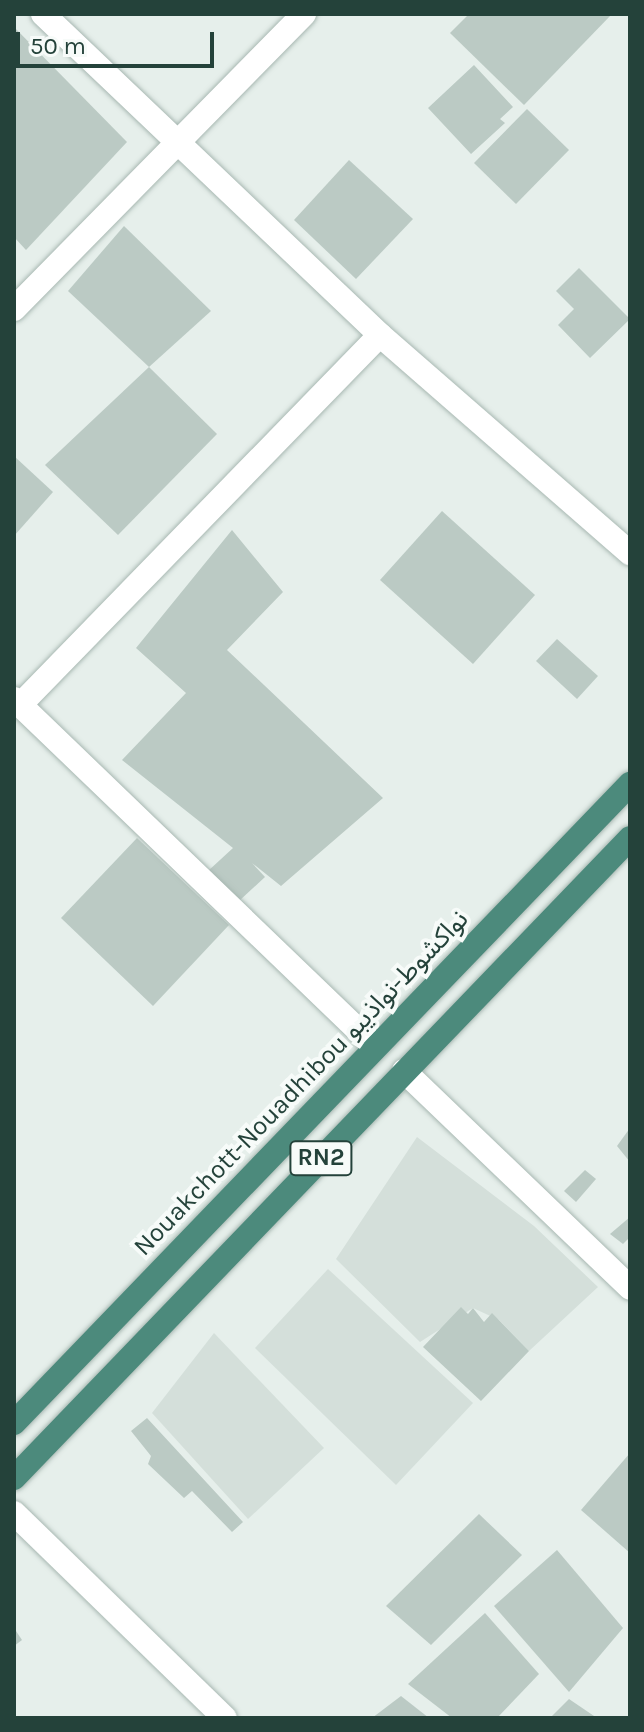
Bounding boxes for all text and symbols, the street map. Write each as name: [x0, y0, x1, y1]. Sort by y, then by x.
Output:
scale bar: [20, 16, 218, 66]
text: 50 m: [30, 32, 86, 60]
street label: Nouakchott-Nouadhibou نواكشوط-نواذيبو: [127, 904, 475, 1262]
road number: RN2: [289, 1138, 353, 1178]

